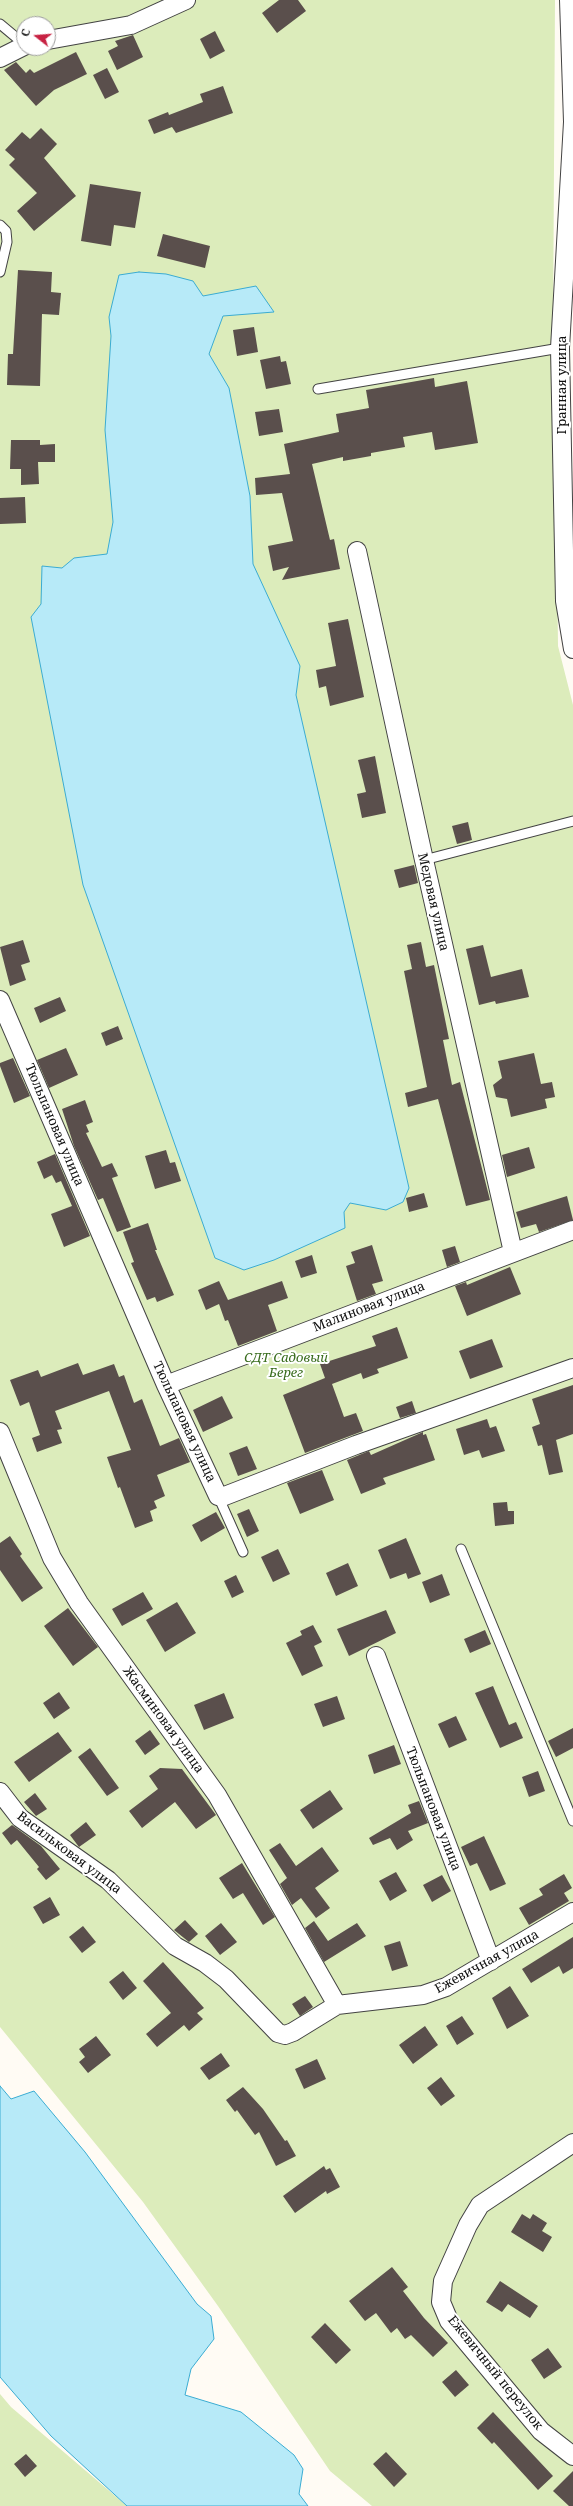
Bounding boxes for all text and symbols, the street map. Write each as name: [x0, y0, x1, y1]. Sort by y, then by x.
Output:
north arrow: [16, 16, 56, 56]
text: С: [17, 27, 33, 38]
street label: Гранная улица: [554, 336, 570, 434]
street label: Медовая улица: [414, 851, 452, 953]
street label: Тюльпановая улица: [21, 1061, 87, 1189]
street label: Малиновая улица: [311, 1279, 427, 1335]
park label: СДТ Садовый Берег: [244, 1350, 328, 1381]
street label: Тюльпановая улица: [149, 1359, 219, 1485]
street label: Жасминовая улица: [119, 1664, 207, 1776]
street label: Тюльпановая улица: [402, 1745, 464, 1873]
street label: Васильковая улица: [14, 1809, 124, 1897]
street label: Ежевичная улица: [432, 1927, 542, 1997]
street label: Ежевичный переулок: [444, 2313, 546, 2433]

